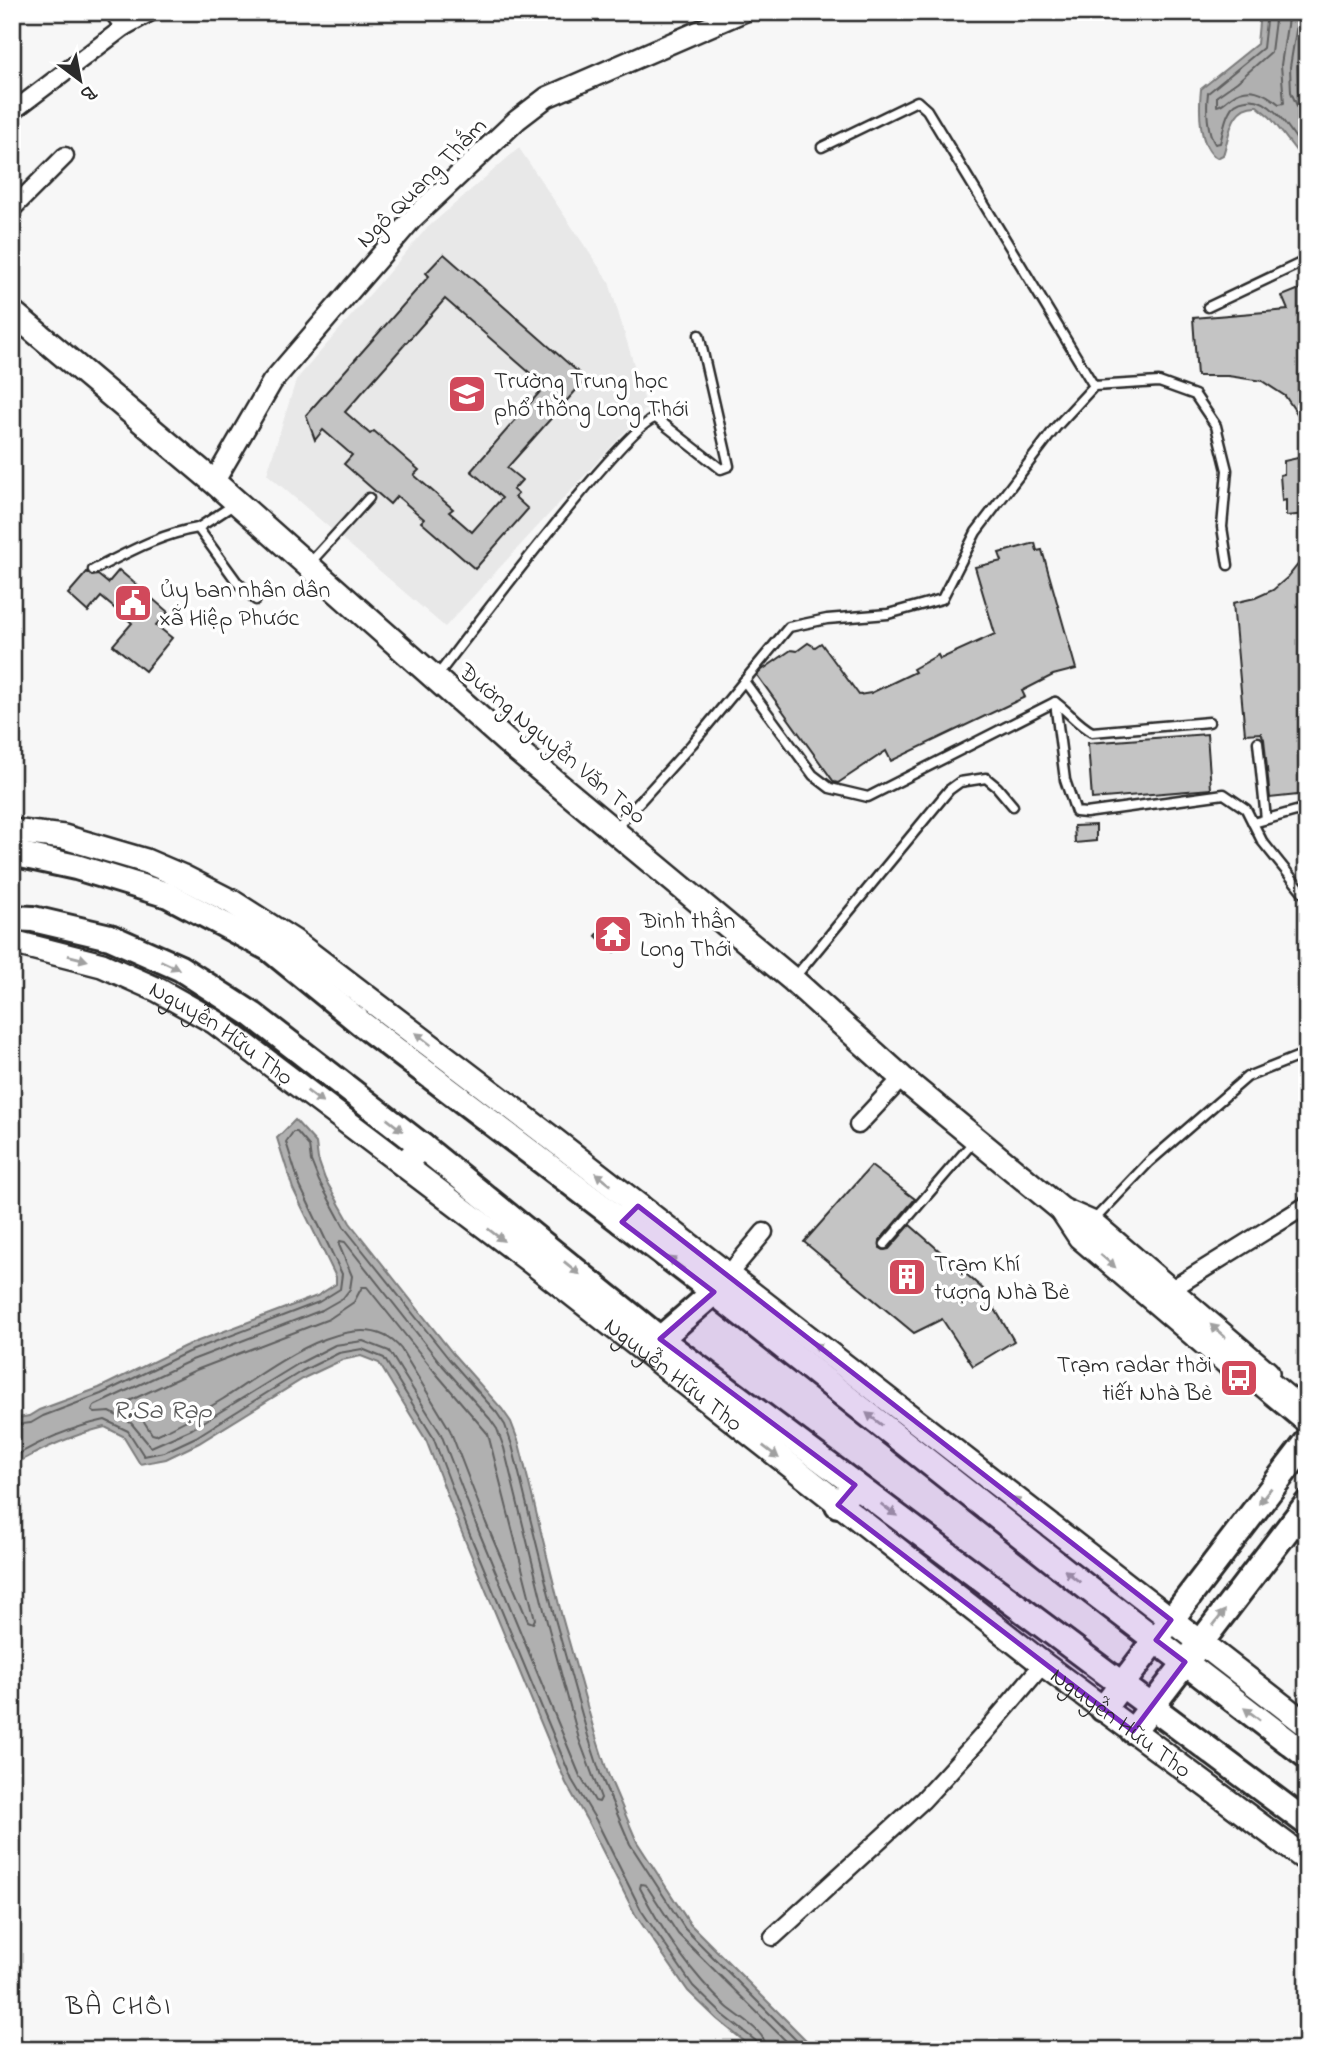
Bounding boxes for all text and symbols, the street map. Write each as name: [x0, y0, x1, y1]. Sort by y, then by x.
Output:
north arrow: [46, 46, 116, 116]
text: B: [75, 77, 101, 107]
street label: Ngô Quang Thắm: [349, 110, 496, 257]
place label: Trường Trung học phổ thông Long Thới: [494, 365, 689, 428]
school or university icon: Trường Trung học phổ thông Long Thới: [446, 373, 488, 415]
place label: Ủy ban nhân dân xã Hiệp Phước: [159, 574, 330, 637]
public building icon: Ủy ban nhân dân xã Hiệp Phước: [112, 582, 154, 624]
street label: Đường Nguyễn Văn Tạo: [448, 655, 653, 835]
place label: Đình thần Long Thới: [639, 905, 735, 968]
temple icon: Đình thần Long Thới: [592, 913, 634, 955]
one-way arrow: [68, 954, 89, 964]
one-way arrow: [160, 959, 181, 970]
street label: Nguyễn Hữu Thọ: [142, 973, 300, 1096]
one-way arrow: [415, 1032, 433, 1047]
one-way arrow: [306, 1090, 324, 1104]
one-way arrow: [386, 1118, 404, 1132]
one-way arrow: [595, 1171, 613, 1186]
one-way arrow: [487, 1228, 506, 1242]
place label: Trạm Khí tượng Nhà Bè: [934, 1248, 1070, 1311]
one-way arrow: [1099, 1253, 1116, 1268]
one-way arrow: [668, 1256, 686, 1271]
building icon: Trạm Khí tượng Nhà Bè: [886, 1256, 928, 1298]
one-way arrow: [563, 1260, 581, 1275]
street label: Nguyễn Hữu Thọ: [595, 1310, 749, 1442]
one-way arrow: [1209, 1324, 1226, 1339]
one-way arrow: [812, 1342, 830, 1357]
place label: Trạm radar thời tiết Nhà Bè: [1057, 1349, 1212, 1412]
bus stop icon: Trạm radar thời tiết Nhà Bè: [1218, 1357, 1260, 1399]
water label: R.Sa Rạp: [112, 1393, 213, 1431]
one-way arrow: [866, 1412, 884, 1427]
one-way arrow: [762, 1444, 780, 1459]
one-way arrow: [1259, 1487, 1273, 1505]
one-way arrow: [1011, 1497, 1029, 1511]
one-way arrow: [880, 1503, 898, 1517]
one-way arrow: [1063, 1569, 1080, 1584]
one-way arrow: [1211, 1610, 1226, 1627]
street label: Nguyễn Hữu Thọ: [1042, 1660, 1198, 1788]
one-way arrow: [1244, 1707, 1262, 1722]
district label: BÀ CHỒI: [65, 1989, 172, 2027]

